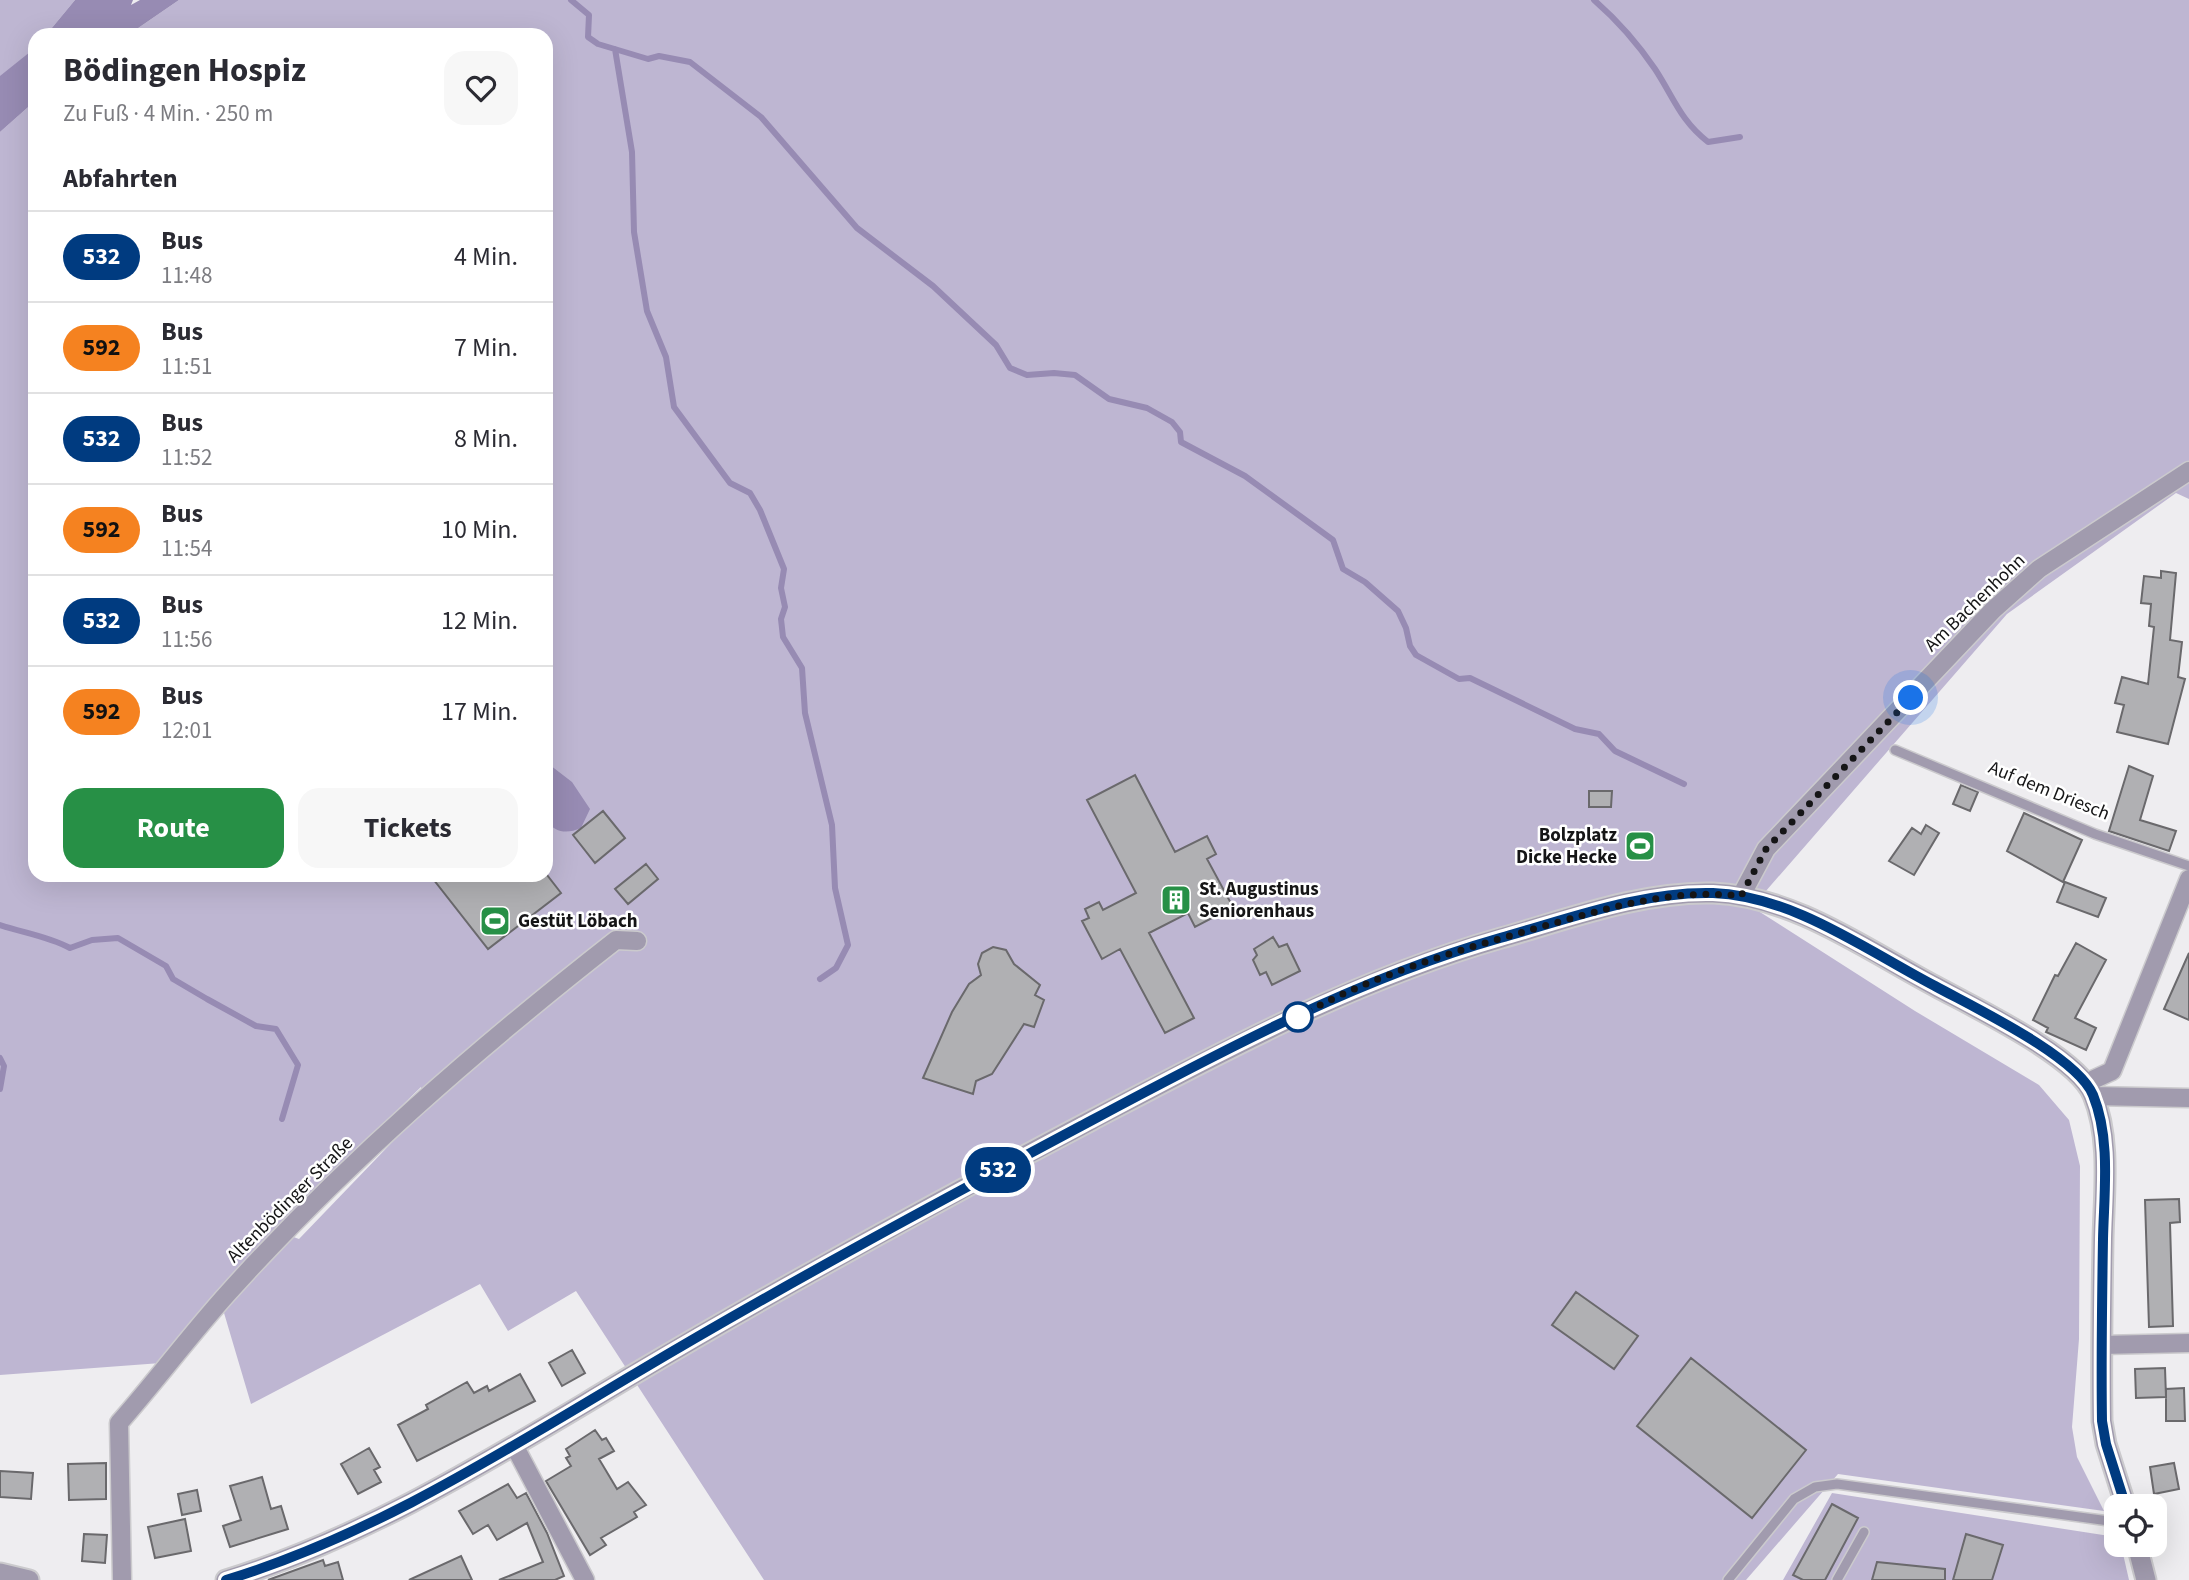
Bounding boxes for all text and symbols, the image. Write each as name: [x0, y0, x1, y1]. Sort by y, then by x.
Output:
text: Bödingen Hospiz: [63, 47, 306, 94]
button: heart: [444, 51, 518, 125]
text: Zu Fuß · 4 Min. · 250 m: [63, 97, 273, 130]
text: Abfahrten: [63, 160, 178, 197]
text: Bus: [161, 222, 203, 259]
text: 4 Min.: [454, 238, 518, 275]
text: 532: [82, 239, 121, 274]
text: 11:48: [161, 259, 212, 292]
text: Bus: [161, 313, 203, 350]
text: 7 Min.: [454, 329, 518, 366]
text: 592: [82, 330, 121, 365]
text: 11:51: [161, 350, 212, 383]
text: Bus: [161, 404, 203, 441]
text: 8 Min.: [454, 420, 518, 457]
text: 532: [82, 421, 121, 456]
text: 11:52: [161, 441, 212, 474]
text: Bus: [161, 495, 203, 532]
text: 10 Min.: [441, 511, 518, 548]
text: 592: [82, 512, 121, 547]
text: 11:54: [161, 532, 212, 565]
street label: Am Bachenhohn: [1919, 548, 2031, 658]
text: Bus: [161, 586, 203, 623]
text: 12 Min.: [441, 602, 518, 639]
text: 532: [82, 603, 121, 638]
text: 11:56: [161, 623, 212, 656]
text: Bus: [161, 677, 203, 714]
your location: [1893, 680, 1928, 715]
text: 17 Min.: [441, 693, 518, 730]
text: 592: [82, 694, 121, 729]
text: 12:01: [161, 714, 212, 747]
street label: Auf dem Driesch: [1984, 754, 2114, 828]
button: Route: [63, 788, 284, 868]
button: Tickets: [298, 788, 518, 868]
place label: Bolzplatz Dicke Hecke: [1516, 822, 1617, 871]
sports icon: Bolzplatz Dicke Hecke: [1623, 829, 1657, 863]
place label: St. Augustinus Seniorenhaus: [1199, 876, 1319, 925]
building icon: St. Augustinus Seniorenhaus: [1159, 883, 1193, 917]
sports icon: Gestüt Löbach: [478, 904, 512, 938]
place label: Gestüt Löbach: [518, 908, 638, 935]
unlabelled marker: [1283, 1002, 1313, 1032]
street label: Altenbödinger Straße: [221, 1131, 359, 1269]
line badge: 532: [958, 1147, 1038, 1193]
text: 532: [979, 1152, 1017, 1187]
map controls: [2104, 1494, 2167, 1557]
button: locate: [2104, 1494, 2167, 1557]

